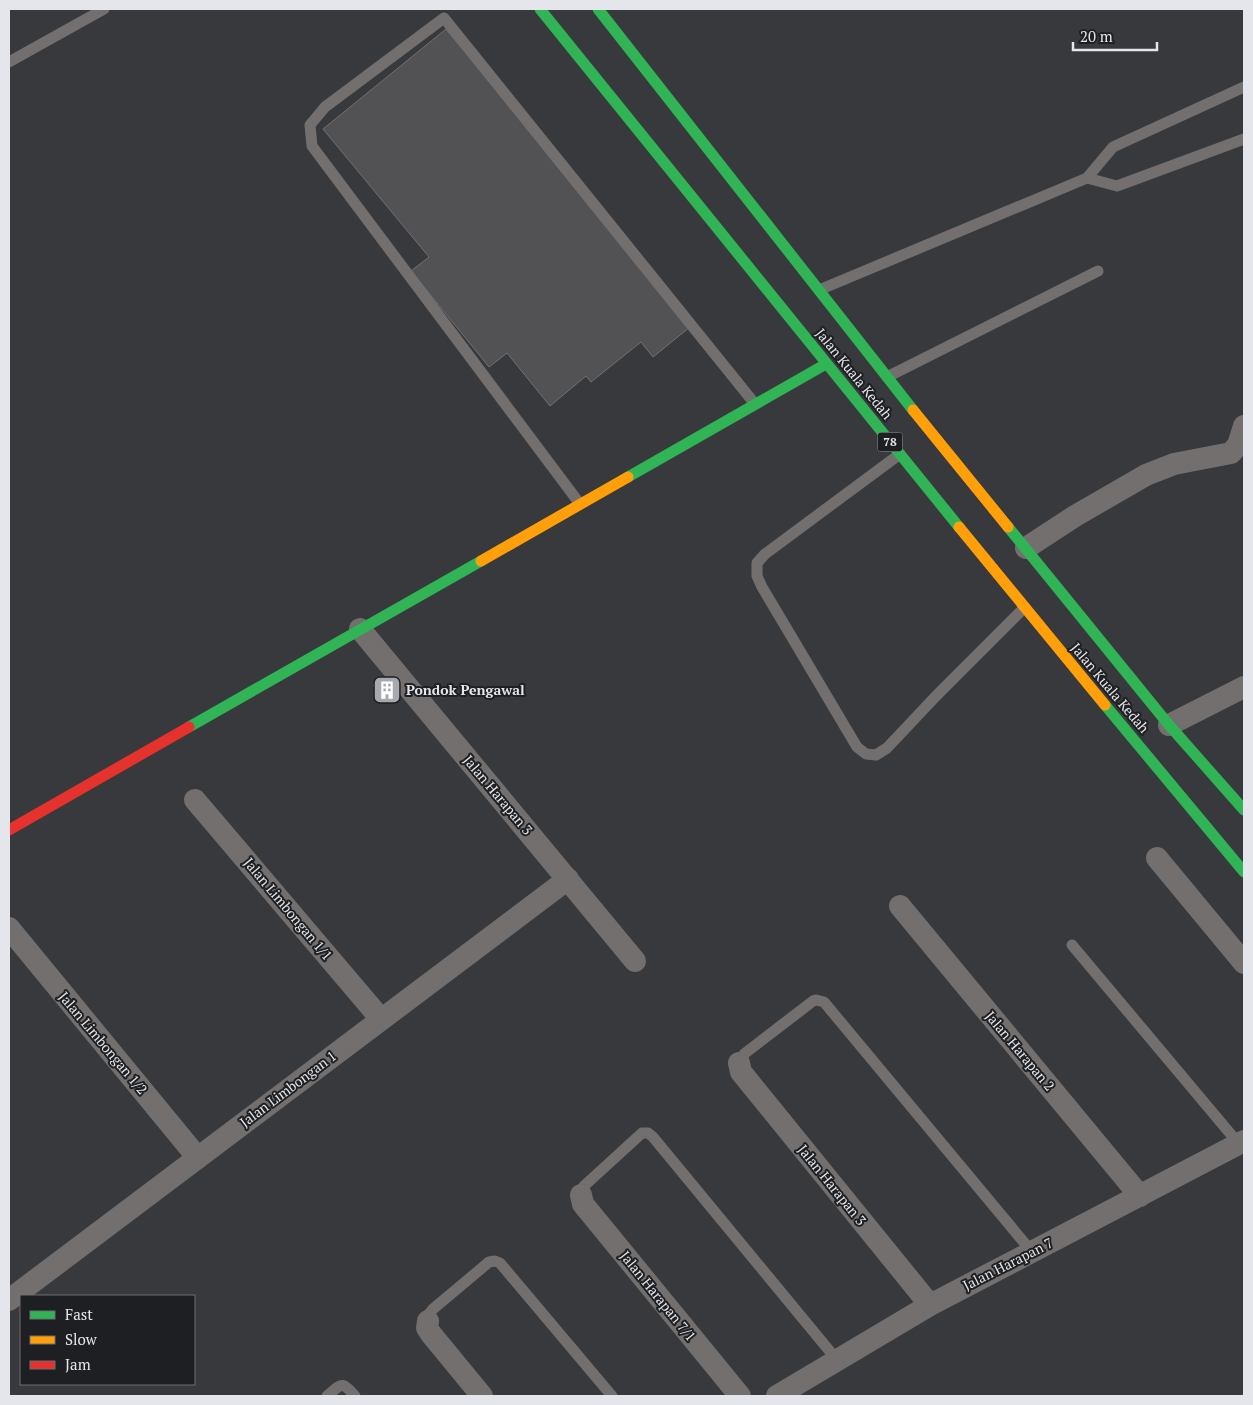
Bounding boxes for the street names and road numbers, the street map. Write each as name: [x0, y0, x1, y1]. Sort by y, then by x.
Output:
street label: Jalan Kuala Kedah: [812, 324, 897, 423]
road number: 78: [878, 432, 902, 452]
street label: Jalan Kuala Kedah: [1067, 639, 1154, 737]
street label: Jalan Harapan 3: [459, 751, 537, 839]
street label: Jalan Limbongan 1/1: [240, 853, 337, 964]
street label: Jalan Limbongan 1/2: [55, 987, 152, 1098]
street label: Jalan Harapan 2: [981, 1007, 1059, 1095]
street label: Jalan Limbongan 1: [236, 1046, 340, 1131]
street label: Jalan Harapan 3: [794, 1140, 871, 1229]
street label: Jalan Harapan 7: [959, 1233, 1056, 1294]
street label: Jalan Harapan 7/1: [616, 1247, 701, 1345]

